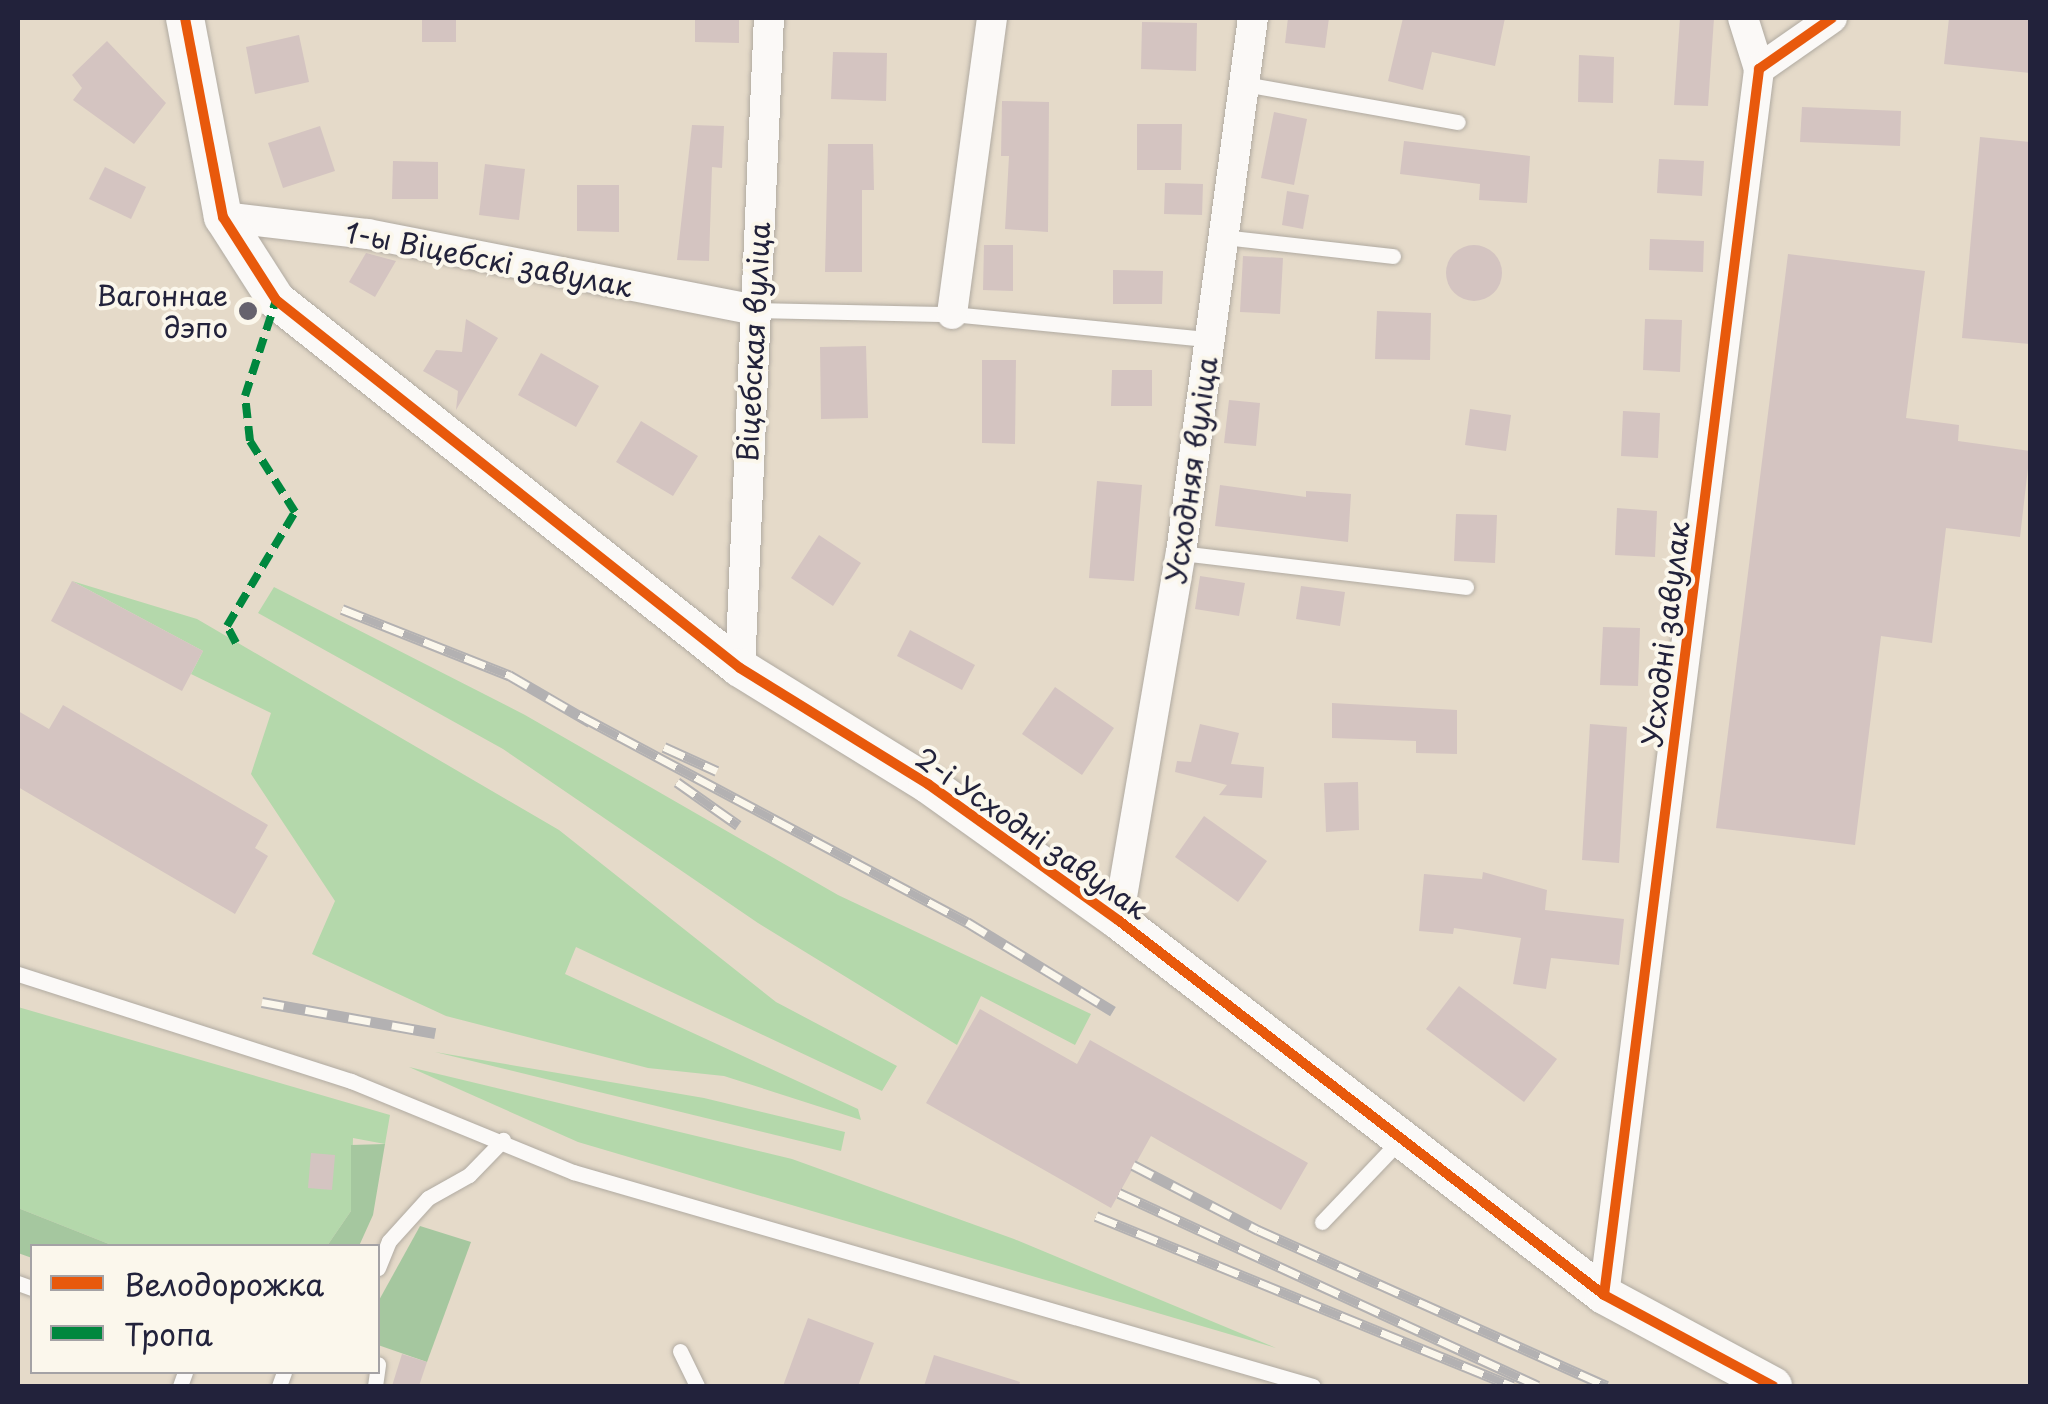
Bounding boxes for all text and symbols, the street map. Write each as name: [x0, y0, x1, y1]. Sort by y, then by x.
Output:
street label: 1-ы Віцебскі завулак: [341, 214, 637, 304]
street label: Віцебская вуліца: [730, 221, 776, 463]
place label: Вагоннае дэпо: [96, 278, 228, 344]
marker: Вагоннае дэпо: [237, 300, 259, 322]
street label: Усходняя вуліца: [1158, 354, 1224, 586]
street label: Усходні завулак: [1634, 519, 1696, 749]
street label: 2-і Усходні завулак: [908, 739, 1156, 927]
legend: [30, 1244, 380, 1374]
text: Велодорожка: [124, 1261, 324, 1306]
text: Тропа: [124, 1311, 213, 1356]

